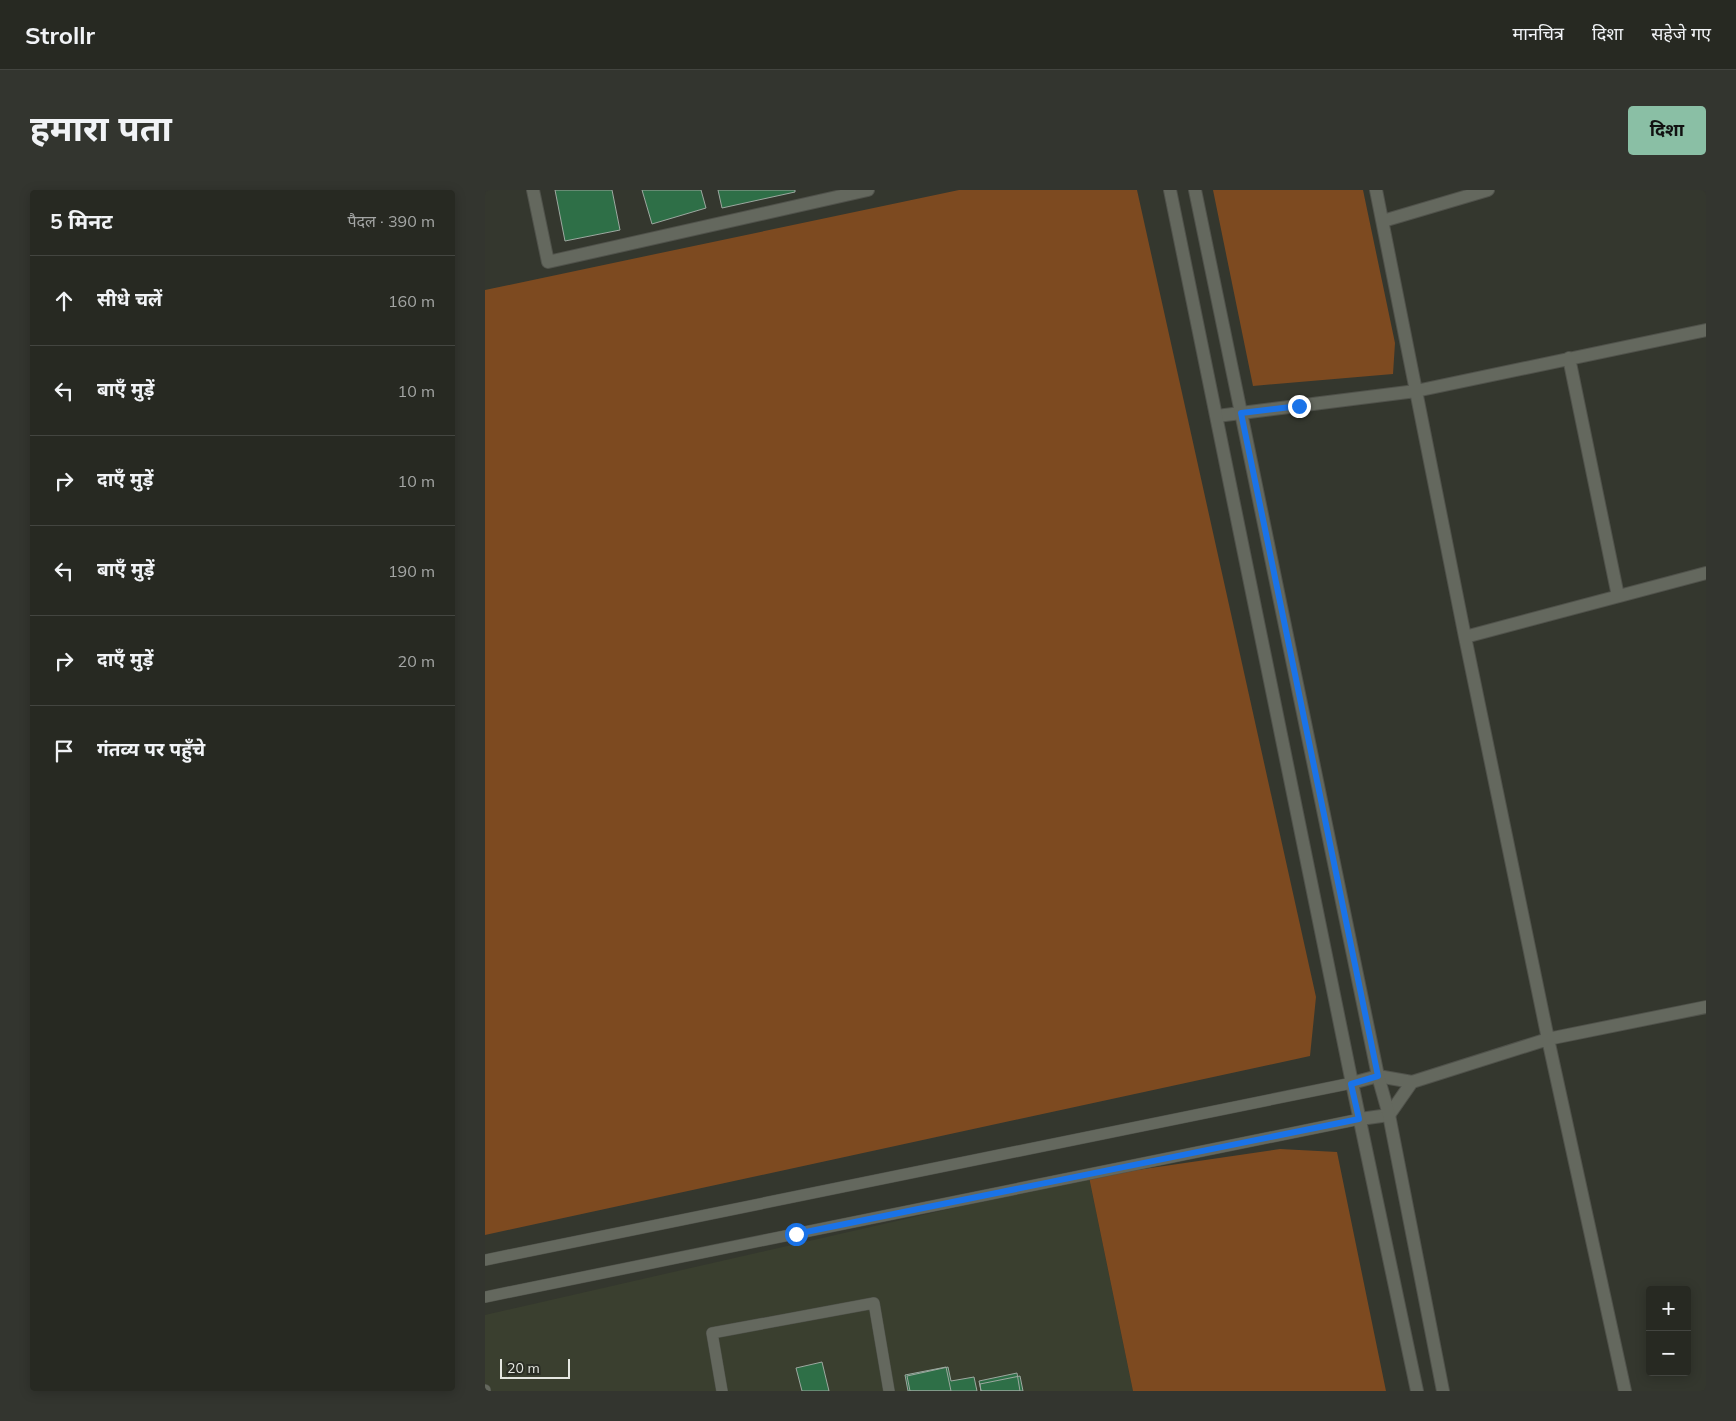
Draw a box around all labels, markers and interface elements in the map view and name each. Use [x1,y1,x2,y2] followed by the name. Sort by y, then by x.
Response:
[25,20,95,50] text: Strollr
[1513,22,1564,45] text: मानचित्र
[1592,22,1623,45] text: दिशा
[1651,22,1711,45] text: सहेजे गए
[30,106,172,150] text: हमारा पता
[1628,106,1706,155] button: दिशा
[50,208,112,234] text: 5 मिनट
[347,211,435,231] text: पैदल · 390 m
[50,287,78,315] icon: ahead
[97,287,162,311] text: सीधे चलें
[388,291,435,311] text: 160 m
[50,377,78,405] icon: left
[97,377,154,401] text: बाएँ मुड़ें
[398,381,435,401] text: 10 m
[1288,395,1311,418] route end
[50,467,78,495] icon: right
[97,467,153,491] text: दाएँ मुड़ें
[398,471,435,491] text: 10 m
[50,557,78,585] icon: left
[97,557,154,581] text: बाएँ मुड़ें
[388,561,435,581] text: 190 m
[50,647,78,675] icon: right
[97,647,153,671] text: दाएँ मुड़ें
[398,651,435,671] text: 20 m
[50,737,78,765] icon: arrive
[97,737,205,761] text: गंतव्य पर पहुँचे
[785,1223,808,1246] route start
[1646,1286,1691,1376] map controls
[1646,1286,1691,1331] button: +
[1646,1331,1691,1376] button: −
[500,1356,570,1379] scale bar
[507,1359,540,1377] text: 20 m

